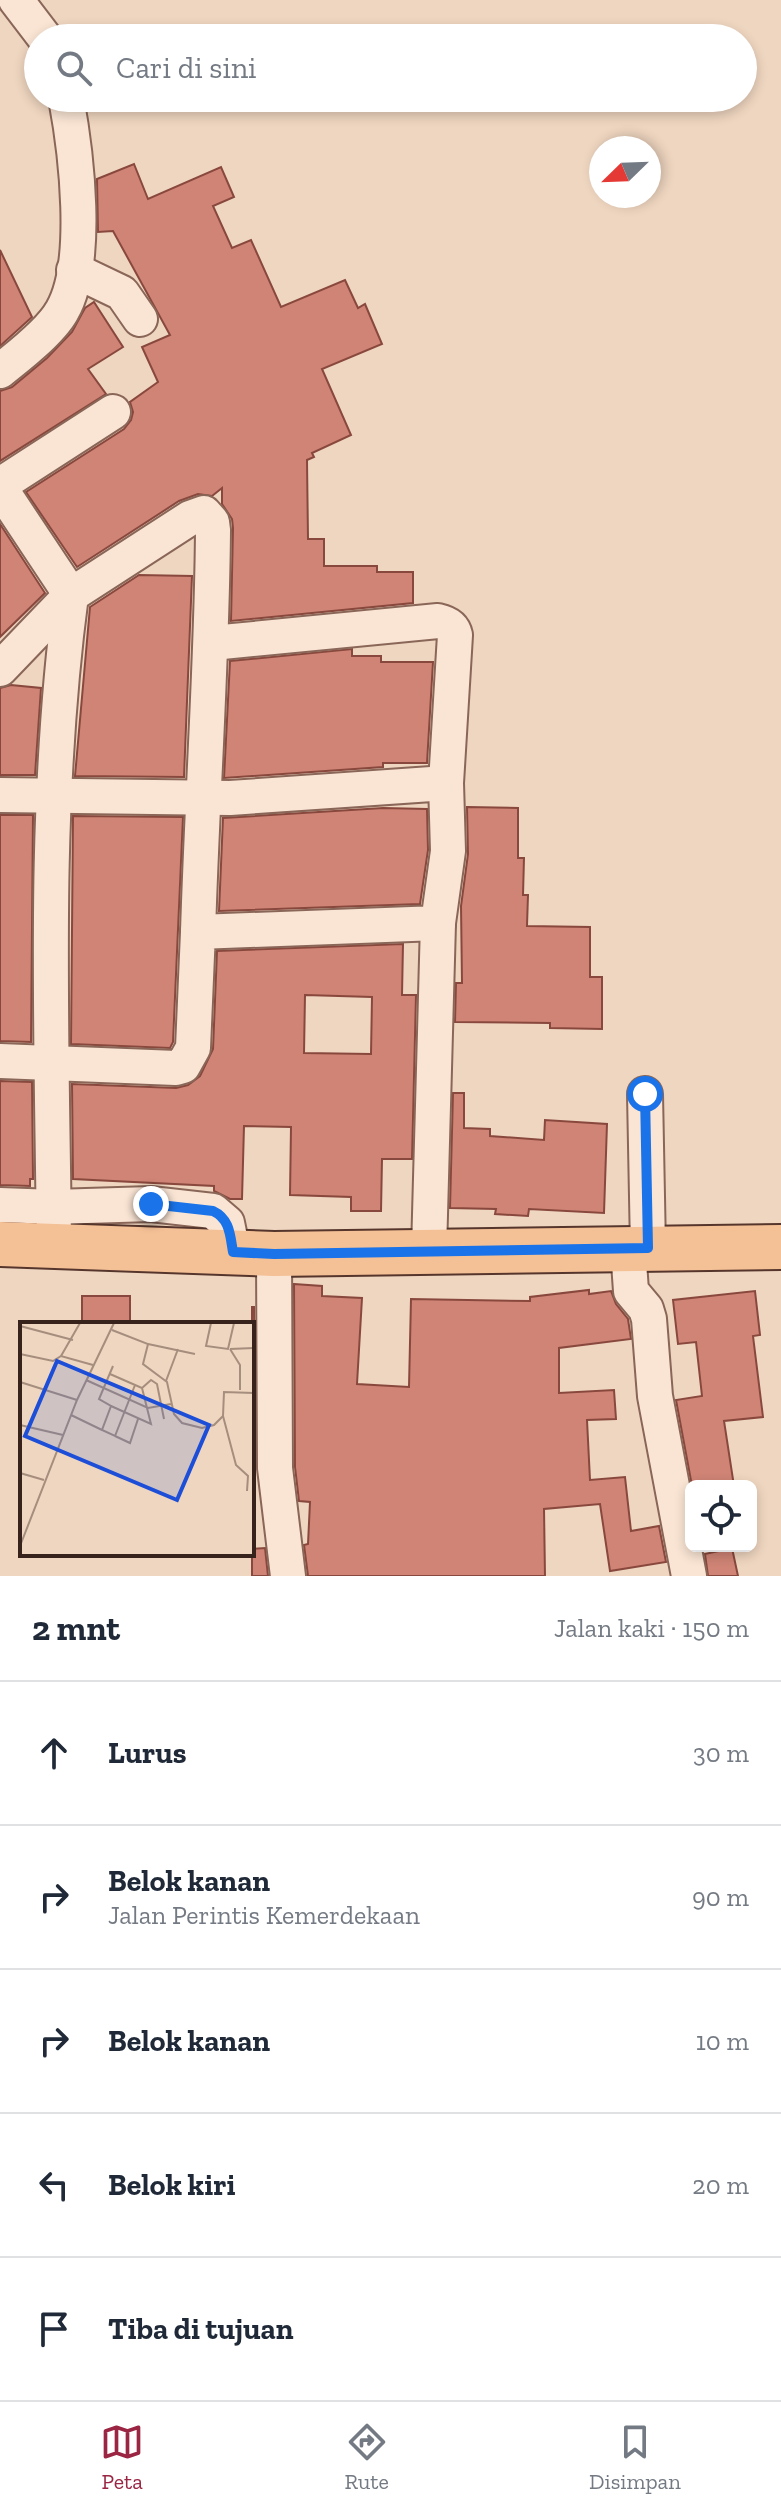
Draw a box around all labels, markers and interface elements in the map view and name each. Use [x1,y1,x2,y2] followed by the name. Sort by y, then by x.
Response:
[24,24,757,112] search box
[52,46,96,90] icon: search
[116,50,257,86] text: Cari di sini
[589,136,661,208] north arrow
[627,1076,663,1112] route start
[133,1186,169,1222] route end
[20,1322,254,1556] inset map
[685,1480,757,1552] map controls
[685,1480,757,1552] button: locate
[32,1608,120,1649] text: 2 mnt
[554,1612,749,1644] text: Jalan kaki · 150 m
[32,1731,76,1775] icon: ahead
[108,1735,187,1771] text: Lurus
[693,1737,749,1769] text: 30 m
[108,1863,270,1899] text: Belok kanan
[32,1875,76,1919] icon: right
[692,1881,749,1913] text: 90 m
[108,1899,420,1931] text: Jalan Perintis Kemerdekaan
[32,2019,76,2063] icon: right
[108,2023,270,2059] text: Belok kanan
[696,2025,749,2057] text: 10 m
[32,2163,76,2207] icon: left
[108,2167,235,2203] text: Belok kiri
[692,2169,749,2201] text: 20 m
[32,2307,76,2351] icon: arrive
[108,2311,293,2347] text: Tiba di tujuan
[100,2420,144,2495] tab: Peta
[344,2420,389,2495] tab: Rute
[589,2420,681,2495] tab: Disimpan

